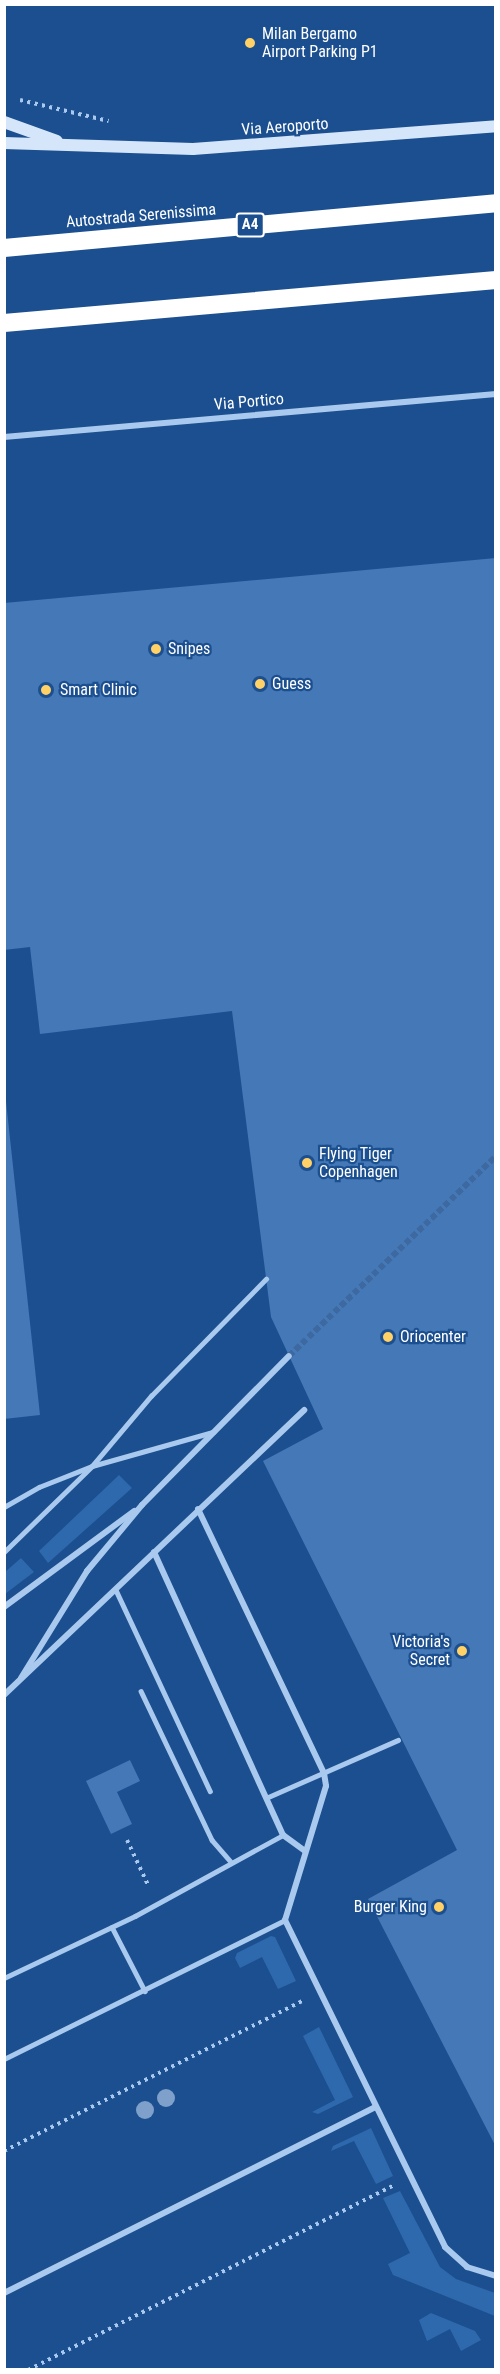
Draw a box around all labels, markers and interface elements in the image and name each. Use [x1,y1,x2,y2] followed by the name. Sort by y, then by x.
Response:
[262,24,378,62] place label: Milan Bergamo Airport Parking P1
[243,36,257,50] marker: Milan Bergamo Airport Parking P1
[241,114,329,140] street label: Via Aeroporto
[65,200,217,232] street label: Autostrada Serenissima
[235,213,265,237] road number: A4
[213,389,285,415] street label: Via Portico
[168,639,210,659] place label: Snipes
[149,642,163,656] marker: Snipes
[272,674,311,694] place label: Guess
[253,677,267,691] marker: Guess
[60,680,137,700] place label: Smart Clinic
[37,681,55,699] marker: Smart Clinic
[319,1144,398,1182] place label: Flying Tiger Copenhagen
[300,1156,314,1170] marker: Flying Tiger Copenhagen
[400,1327,466,1347] place label: Oriocenter
[381,1330,395,1344] marker: Oriocenter
[392,1632,450,1670] place label: Victoria's Secret
[455,1644,469,1658] marker: Victoria's Secret
[354,1897,427,1917] place label: Burger King
[432,1900,446,1914] marker: Burger King

